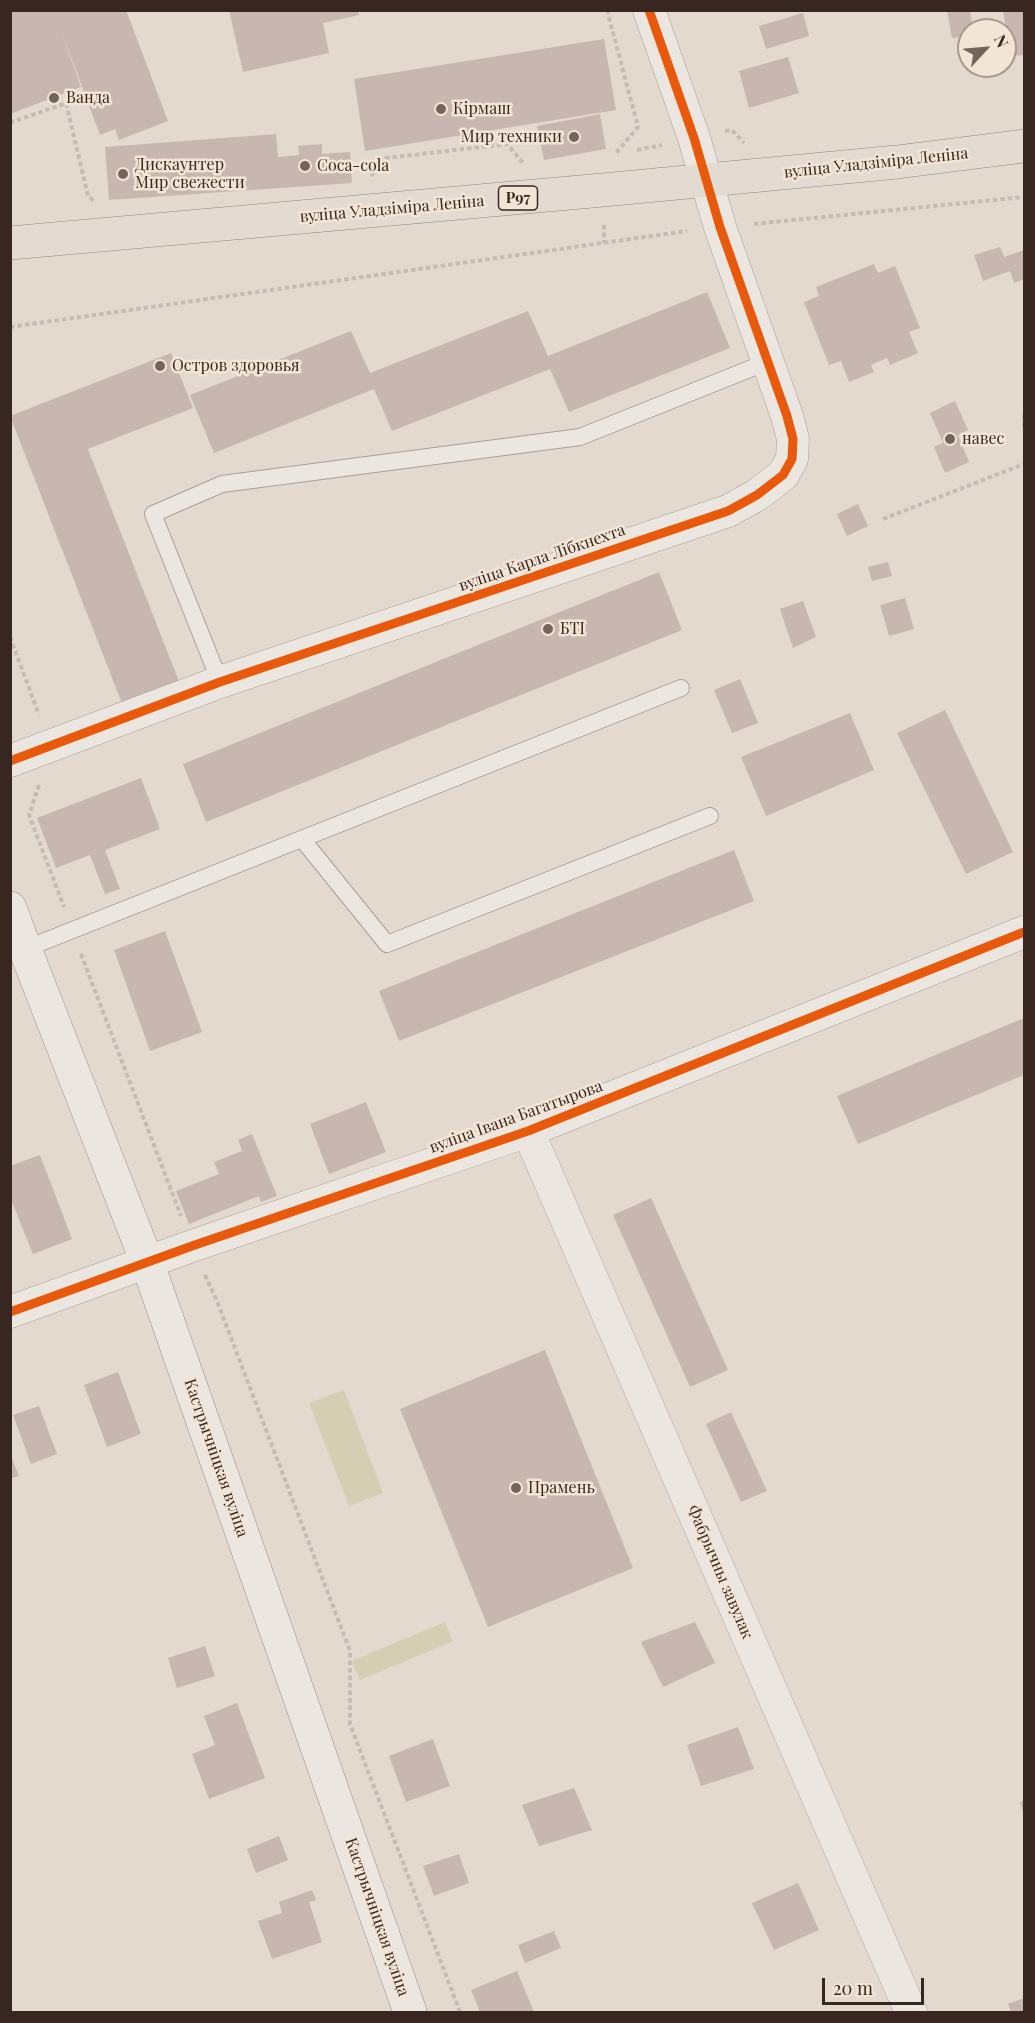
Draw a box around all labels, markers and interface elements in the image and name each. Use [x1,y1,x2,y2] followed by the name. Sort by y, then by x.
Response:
[957,18,1017,78] north arrow
[990,31,1014,51] text: N
[66,88,110,108] place label: Ванда
[47,91,61,105] marker: Ванда
[453,99,511,119] place label: Кірмаш
[434,102,448,116] marker: Кірмаш
[461,127,562,147] place label: Мир техники
[567,130,581,144] marker: Мир техники
[783,144,969,182] street label: вуліца Уладзіміра Леніна
[135,155,245,193] place label: Дискаунтер Мир свежести
[317,156,389,176] place label: Coca-cola
[298,159,312,173] marker: Coca-cola
[116,167,130,181] marker: Дискаунтер Мир свежести
[498,186,538,210] road number: Р97
[299,191,485,227] street label: вуліца Уладзіміра Леніна
[172,356,300,376] place label: Остров здоровья
[153,359,167,373] marker: Остров здоровья
[962,429,1004,449] place label: навес
[943,432,957,446] marker: навес
[456,520,628,596] street label: вуліца Карла Лібкнехта
[560,619,585,639] place label: БТІ
[541,622,555,636] marker: БТІ
[427,1077,605,1157] street label: вуліца Івана Багатырова
[180,1376,252,1540] street label: Кастрычніцкая вуліца
[528,1478,595,1498] place label: Прамень
[509,1481,523,1495] marker: Прамень
[683,1502,757,1642] street label: Фабрычны завулак
[341,1835,413,1999] street label: Кастрычніцкая вуліца
[825,1966,927,2004] scale bar
[833,1976,873,2000] text: 20 m

